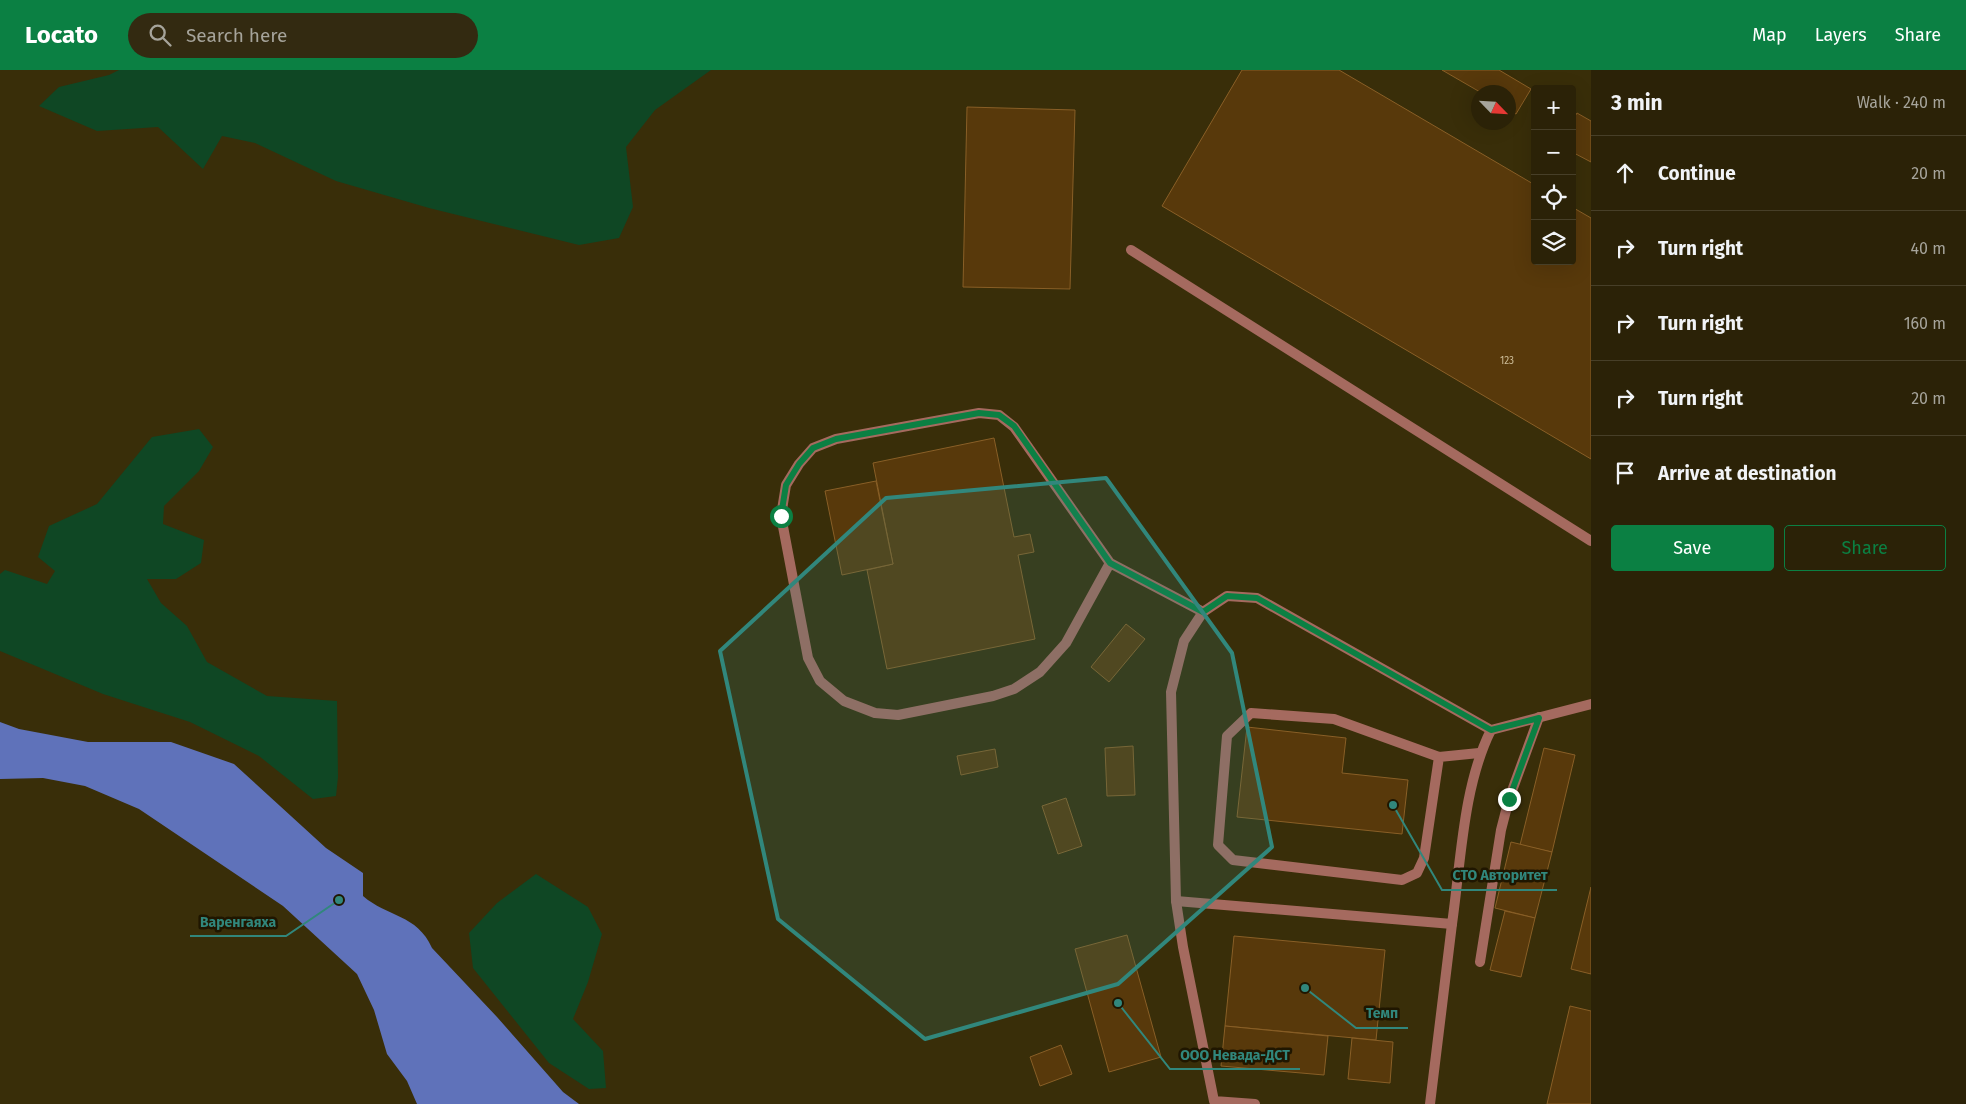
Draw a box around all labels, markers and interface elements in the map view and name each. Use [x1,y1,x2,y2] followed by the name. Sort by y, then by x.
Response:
[128,13,478,58] search box
[25,21,98,49] text: Locato
[146,21,174,49] icon: search
[186,24,287,47] text: Search here
[1752,24,1787,46] text: Map
[1815,24,1867,46] text: Layers
[1895,24,1941,46] text: Share
[1471,85,1516,130] north arrow
[1531,85,1576,265] map controls
[1531,85,1576,130] button: +
[1611,90,1663,116] text: 3 min
[1857,93,1946,112] text: Walk · 240 m
[1531,130,1576,175] button: −
[1611,159,1639,187] icon: ahead
[1658,162,1736,185] text: Continue
[1911,164,1946,183] text: 20 m
[1531,175,1576,220] button: locate
[1531,220,1576,265] button: layers
[1611,234,1639,262] icon: right
[1658,237,1743,260] text: Turn right
[1911,239,1946,258] text: 40 m
[1611,309,1639,337] icon: right
[1658,312,1743,335] text: Turn right
[1904,314,1946,333] text: 160 m
[1500,355,1514,367] house number: 123
[1611,384,1639,412] icon: right
[1658,387,1743,410] text: Turn right
[1911,389,1946,408] text: 20 m
[1611,459,1639,487] icon: arrive
[1658,462,1837,485] text: Arrive at destination
[770,505,793,528] route start
[1611,525,1774,571] button: Save
[1784,525,1946,571] button: Share
[1498,788,1521,811] route end
[1442,861,1557,890] callout: СТО Авторитет
[1452,867,1548,884] text: СТО Авторитет
[190,907,286,936] callout: Варенгаяха
[200,914,276,931] text: Варенгаяха
[1356,999,1408,1028] callout: Темп
[1366,1005,1398,1022] text: Темп
[1170,1040,1300,1069] callout: ООО Невада-ДСТ
[1180,1047,1290,1064] text: ООО Невада-ДСТ

